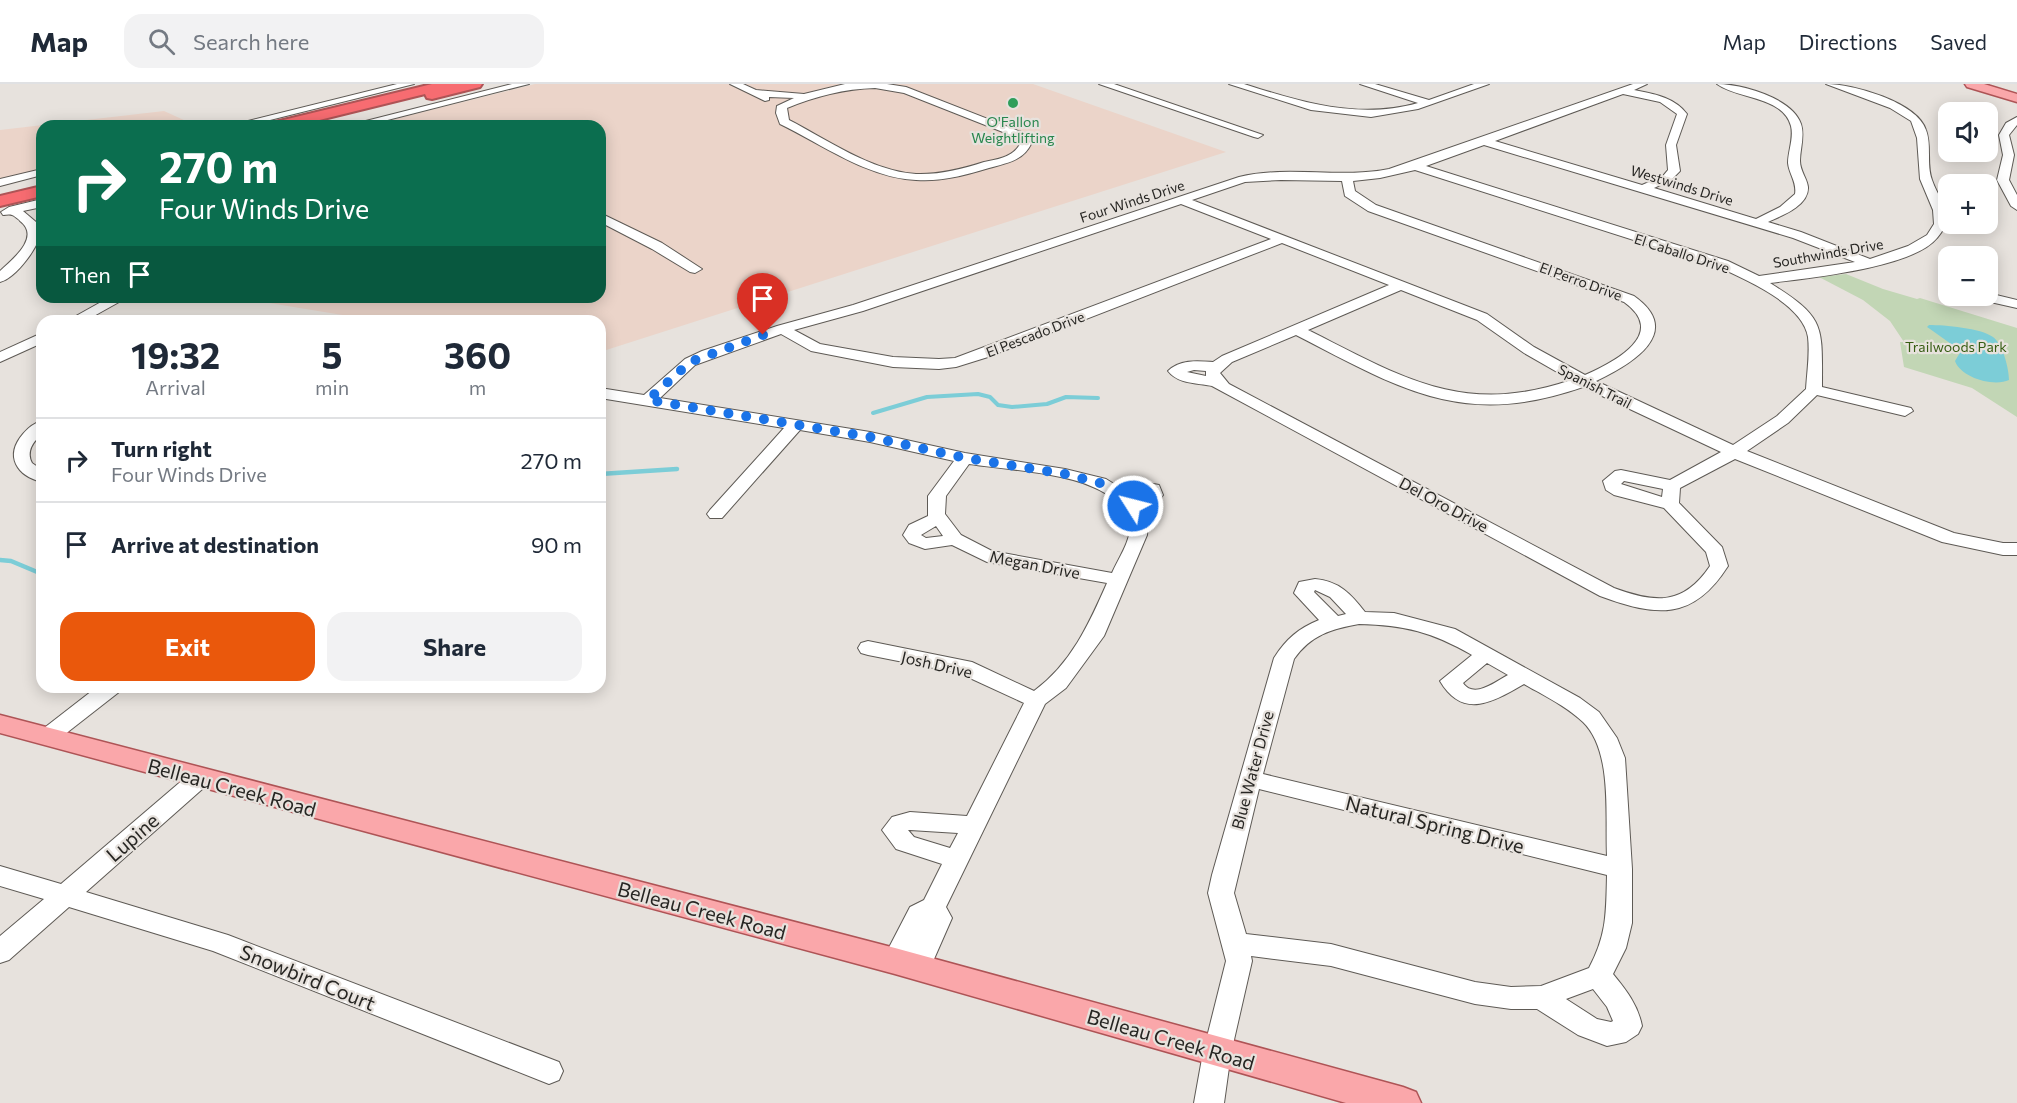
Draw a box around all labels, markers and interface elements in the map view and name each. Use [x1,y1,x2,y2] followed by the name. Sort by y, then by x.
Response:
[124,14,544,68] search box
[30,24,88,58] text: Map
[145,25,178,58] icon: search
[193,28,309,55] text: Search here
[1723,29,1766,54] text: Map
[1799,29,1897,54] text: Directions
[1930,29,1987,54] text: Saved
[1006,96,1020,110] marker: O'Fallon Weightlifting
[1938,102,1998,306] map controls
[1938,102,1998,162] button: sound
[971,113,1055,146] place label: O'Fallon Weightlifting
[159,140,278,192] text: 270 m
[60,144,138,222] icon: right
[1629,161,1735,209] street label: Westwinds Drive
[1938,174,1998,234] button: +
[1078,176,1186,226] street label: Four Winds Drive
[159,192,369,225] text: Four Winds Drive
[1632,230,1732,276] street label: El Caballo Drive
[1771,235,1885,271] street label: Southwinds Drive
[1938,246,1998,306] button: −
[123,258,156,291] icon: arrive
[1538,258,1624,304] street label: El Perro Drive
[60,261,111,288] text: Then
[737,273,788,335] pin
[746,282,779,315] icon: arrive
[983,307,1087,361] street label: El Pescado Drive
[131,332,220,376] text: 19:32
[322,332,343,376] text: 5
[444,332,511,376] text: 360
[1905,338,2007,355] park label: Trailwoods Park
[1555,360,1635,412] street label: Spanish Trail
[145,375,206,399] text: Arrival
[315,375,349,399] text: min
[469,375,486,399] text: m
[111,435,212,462] text: Turn right
[60,444,93,477] icon: right
[521,447,582,474] text: 270 m
[111,462,267,486] text: Four Winds Drive
[1396,473,1492,535] street label: Del Oro Drive
[1101,474,1165,538] position arrow
[60,528,93,561] icon: arrive
[111,531,319,558] text: Arrive at destination
[531,531,582,558] text: 90 m
[988,546,1082,582] street label: Megan Drive
[60,612,315,681] button: Exit
[327,612,582,681] button: Share
[900,647,974,681] street label: Josh Drive
[1227,709,1277,831] street label: Blue Water Drive
[145,753,319,821] street label: Belleau Creek Road
[1343,790,1527,858] street label: Natural Spring Drive
[101,808,163,866] street label: Lupine
[615,876,789,944] street label: Belleau Creek Road
[237,939,379,1015] street label: Snowbird Court
[1084,1004,1258,1074] street label: Belleau Creek Road

